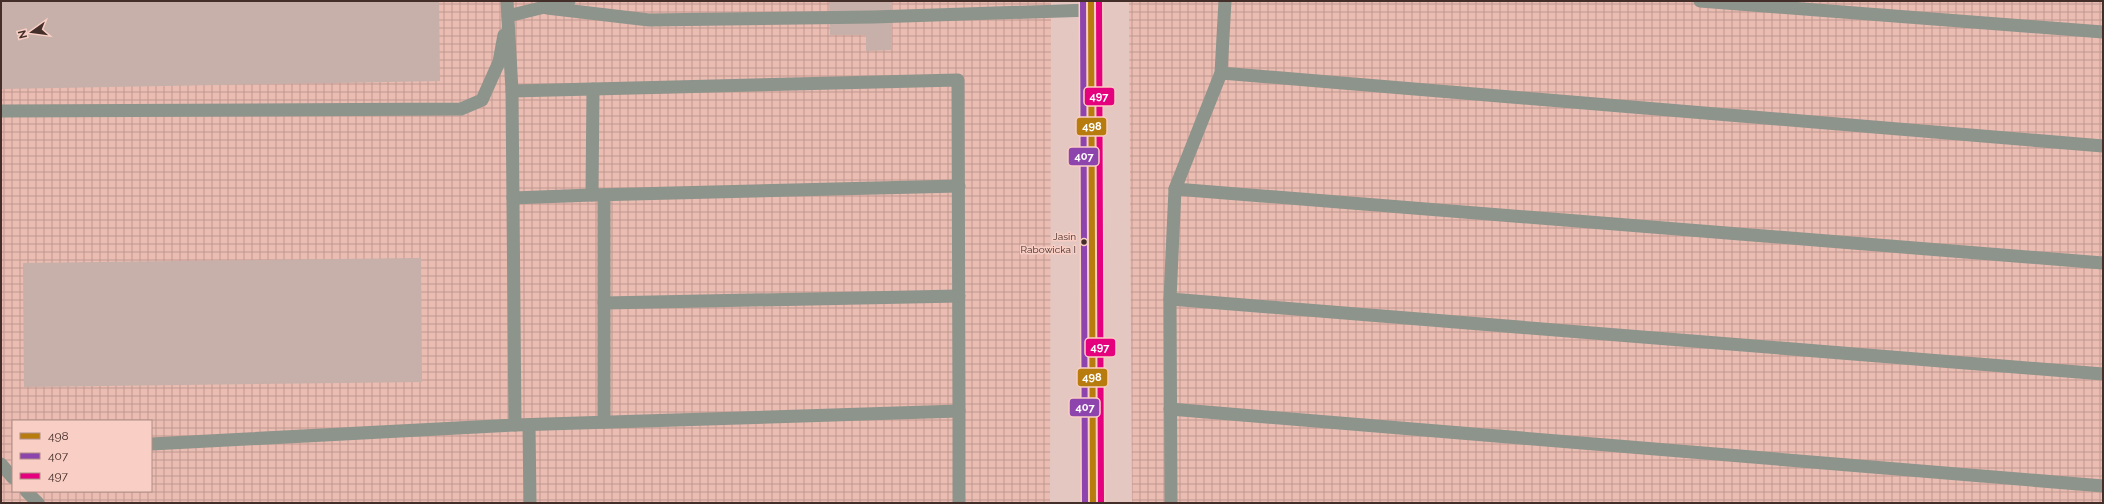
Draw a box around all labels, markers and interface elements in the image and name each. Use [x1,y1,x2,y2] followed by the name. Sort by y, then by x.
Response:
[12,12,52,52] north arrow
[15,29,30,40] text: N
[1084,87,1115,106] line badge: 497
[1090,90,1109,103] text: 497
[1076,117,1107,136] line badge: 498
[1082,120,1102,133] text: 498
[1068,147,1099,166] line badge: 407
[1074,150,1094,163] text: 407
[1021,231,1076,255] place label: Jasin Rabowicka I
[1079,237,1089,247] marker: Jasin Rabowicka I
[1085,338,1116,357] line badge: 497
[1091,341,1110,354] text: 497
[1077,368,1108,387] line badge: 498
[1082,371,1102,384] text: 498
[1069,398,1100,417] line badge: 407
[1075,401,1095,414] text: 407
[12,420,152,492] legend
[48,429,69,443] text: 498
[48,449,69,463] text: 407
[48,469,69,483] text: 497

